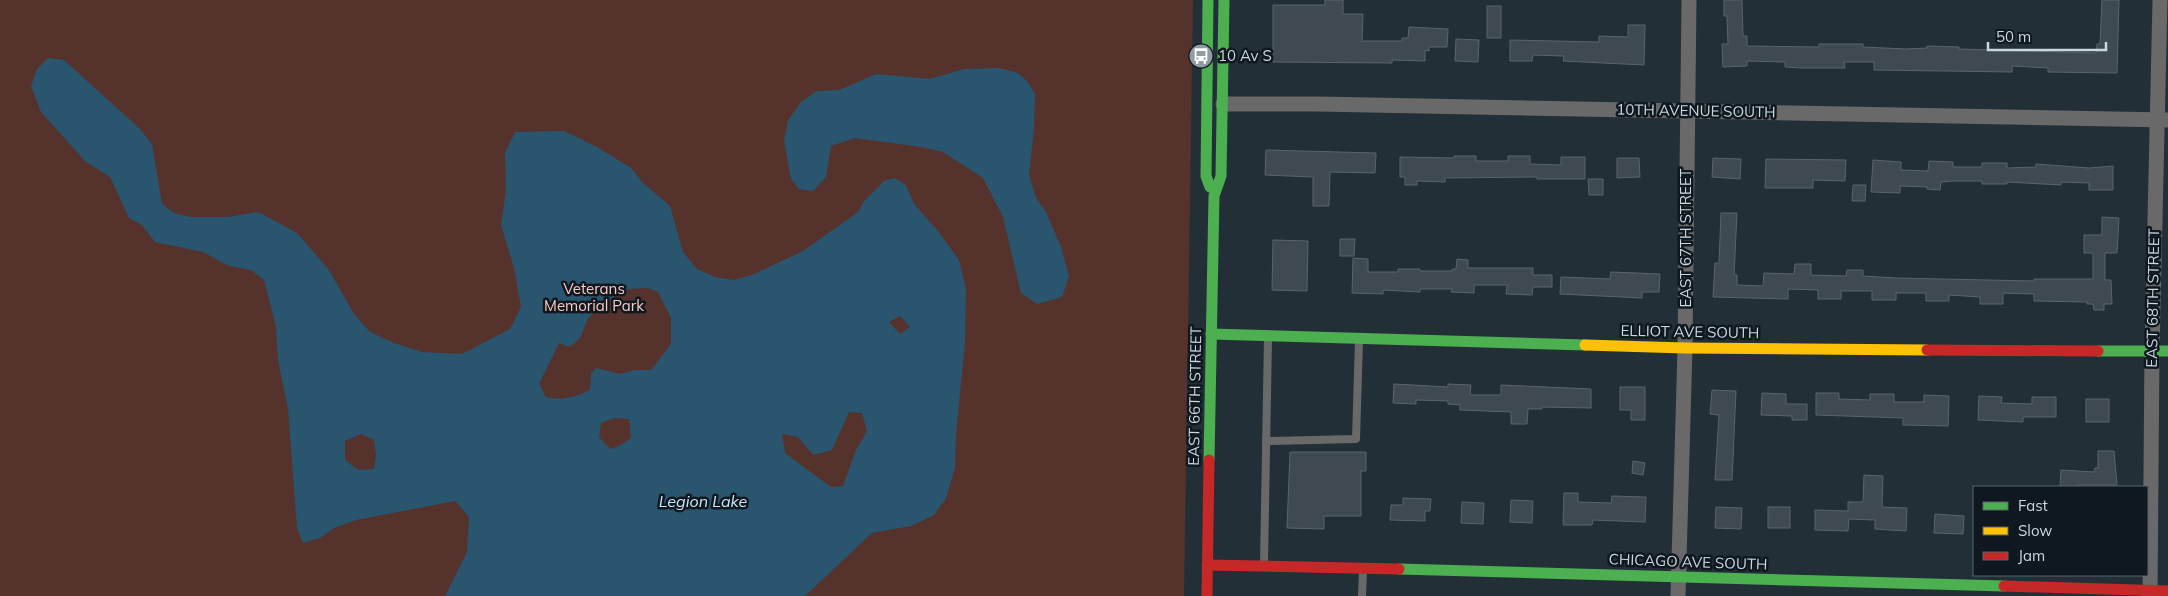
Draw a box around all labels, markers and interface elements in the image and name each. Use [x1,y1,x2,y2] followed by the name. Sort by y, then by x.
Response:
[1988,20,2106,52] scale bar
[1996,27,2031,46] text: 50 m
[1188,43,1214,69] bus stop icon: 10 Av S
[1218,46,1272,65] place label: 10 Av S
[1616,100,1776,121] street label: 10TH AVENUE SOUTH
[1676,168,1695,308] street label: EAST 67TH STREET
[2142,228,2163,368] street label: EAST 68TH STREET
[544,279,644,315] park label: Veterans Memorial Park
[1620,321,1760,342] street label: ELLIOT AVE SOUTH
[1184,326,1205,466] street label: EAST 66TH STREET
[1973,486,2148,576] legend
[659,491,748,511] water label: Legion Lake
[2018,496,2048,515] text: Fast
[2018,521,2052,540] text: Slow
[2018,546,2045,565] text: Jam
[1608,549,1768,574] street label: CHICAGO AVE SOUTH

